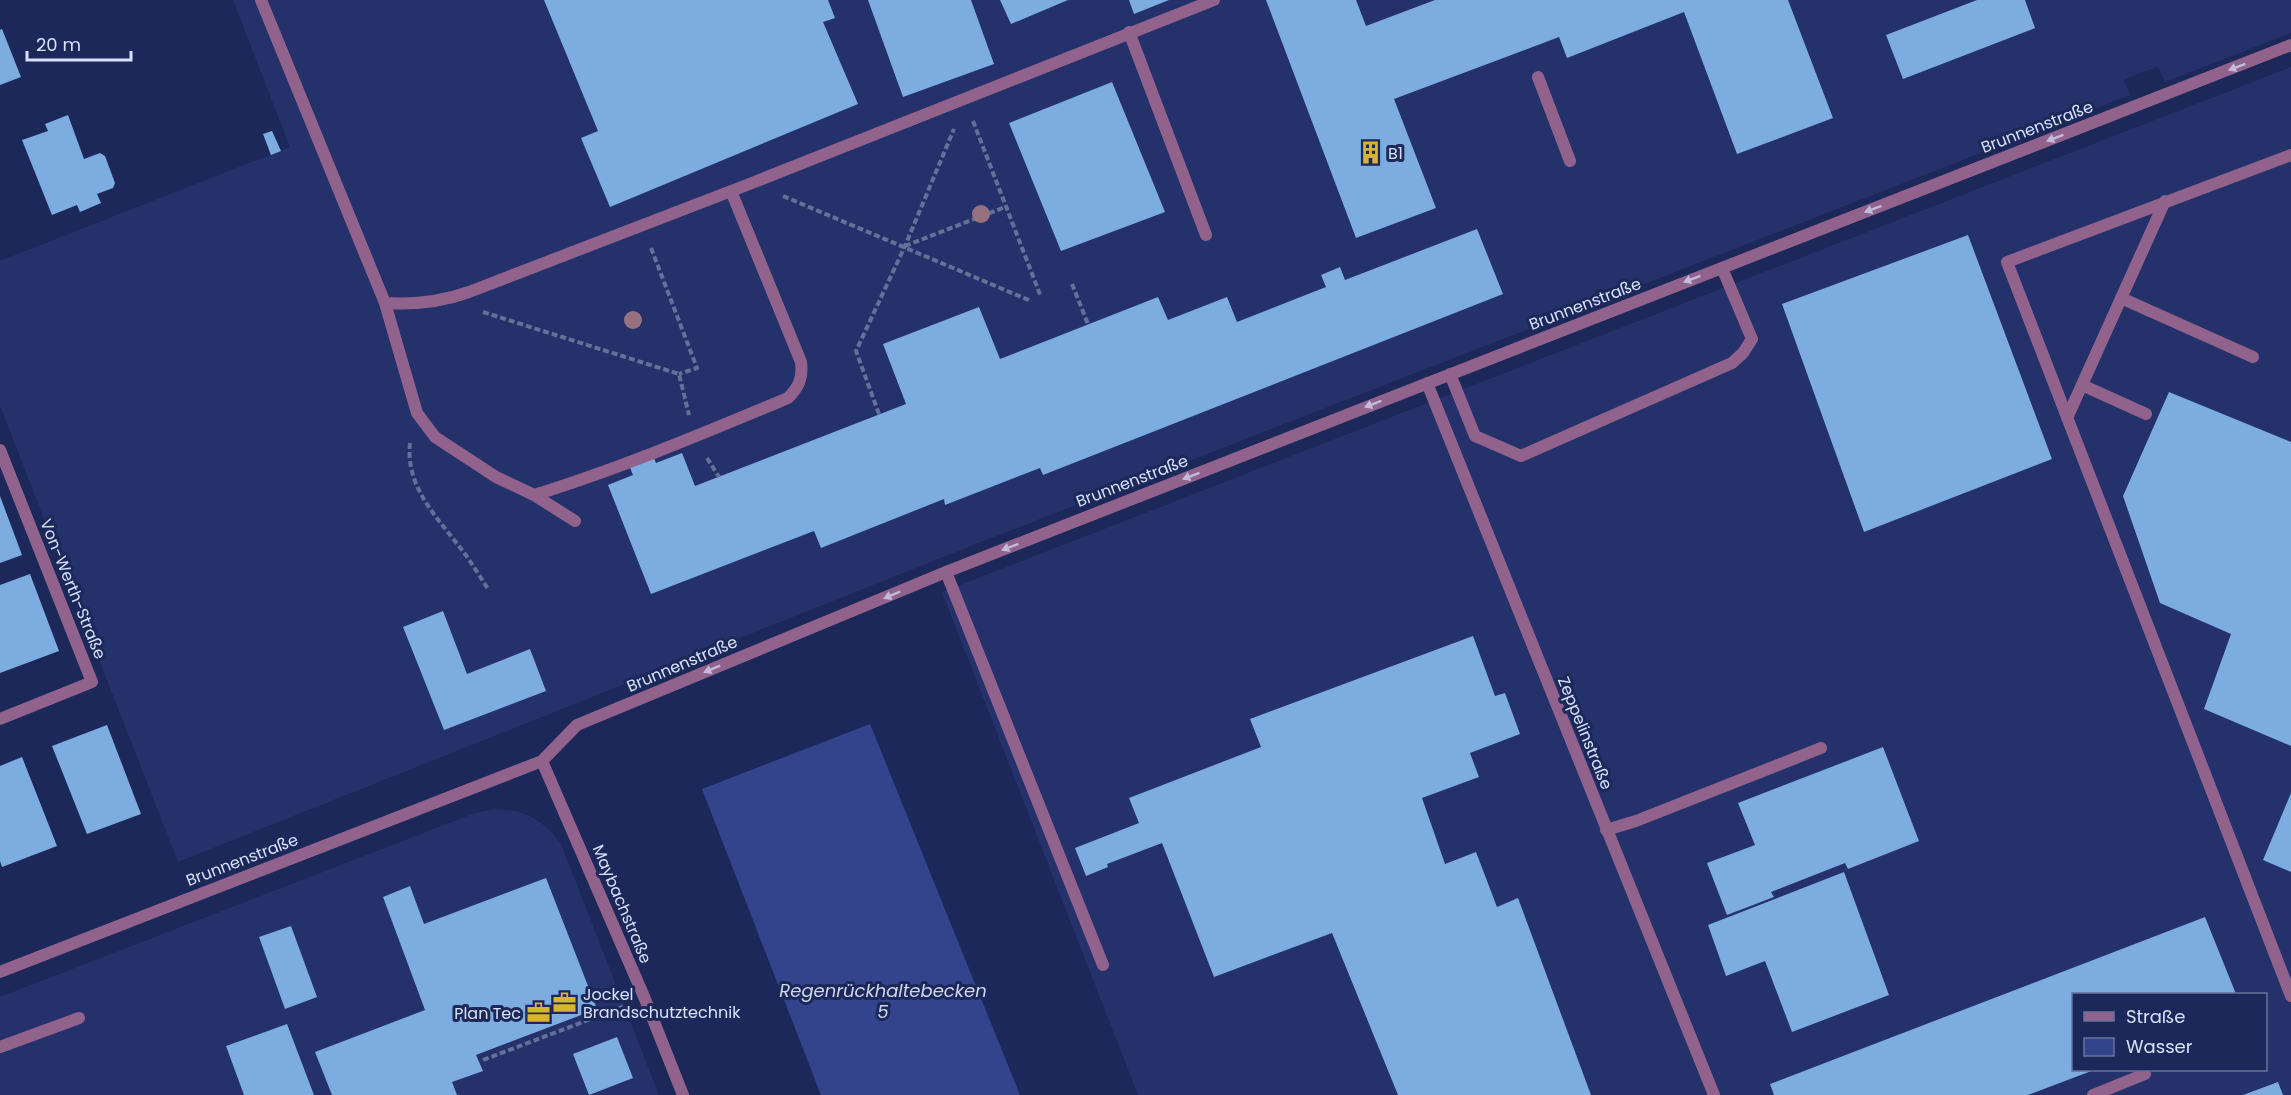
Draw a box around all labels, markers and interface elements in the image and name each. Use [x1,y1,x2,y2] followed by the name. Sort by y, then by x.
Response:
[27,24,130,62] scale bar
[36,32,81,57] text: 20 m
[2227,62,2245,72] one-way arrow
[1978,95,2096,159] street label: Brunnenstraße
[2046,133,2064,143] one-way arrow
[1357,140,1383,166] building icon: B1
[1388,142,1403,165] place label: B1
[1864,204,1882,214] one-way arrow
[1526,272,1644,336] street label: Brunnenstraße
[1682,275,1700,285] one-way arrow
[1363,400,1381,410] one-way arrow
[1073,449,1191,513] street label: Brunnenstraße
[1182,472,1200,481] one-way arrow
[34,515,112,663] street label: Von-Werth-Straße
[1000,542,1018,552] one-way arrow
[883,591,901,600] one-way arrow
[623,630,741,698] street label: Brunnenstraße
[703,665,721,674] one-way arrow
[1552,673,1618,793] street label: Zeppelinstraße
[183,828,301,892] street label: Brunnenstraße
[587,841,657,967] street label: Maybachstraße
[779,978,987,1024] water label: Regenrückhaltebecken 5
[583,983,741,1024] place label: Jockel Brandschutztechnik
[552,990,578,1016] office icon: Jockel Brandschutztechnik
[2072,993,2267,1071] legend
[526,1000,552,1026] office icon: Plan Tec
[454,1002,521,1025] place label: Plan Tec
[2126,1004,2185,1029] text: Straße
[2126,1034,2193,1059] text: Wasser

